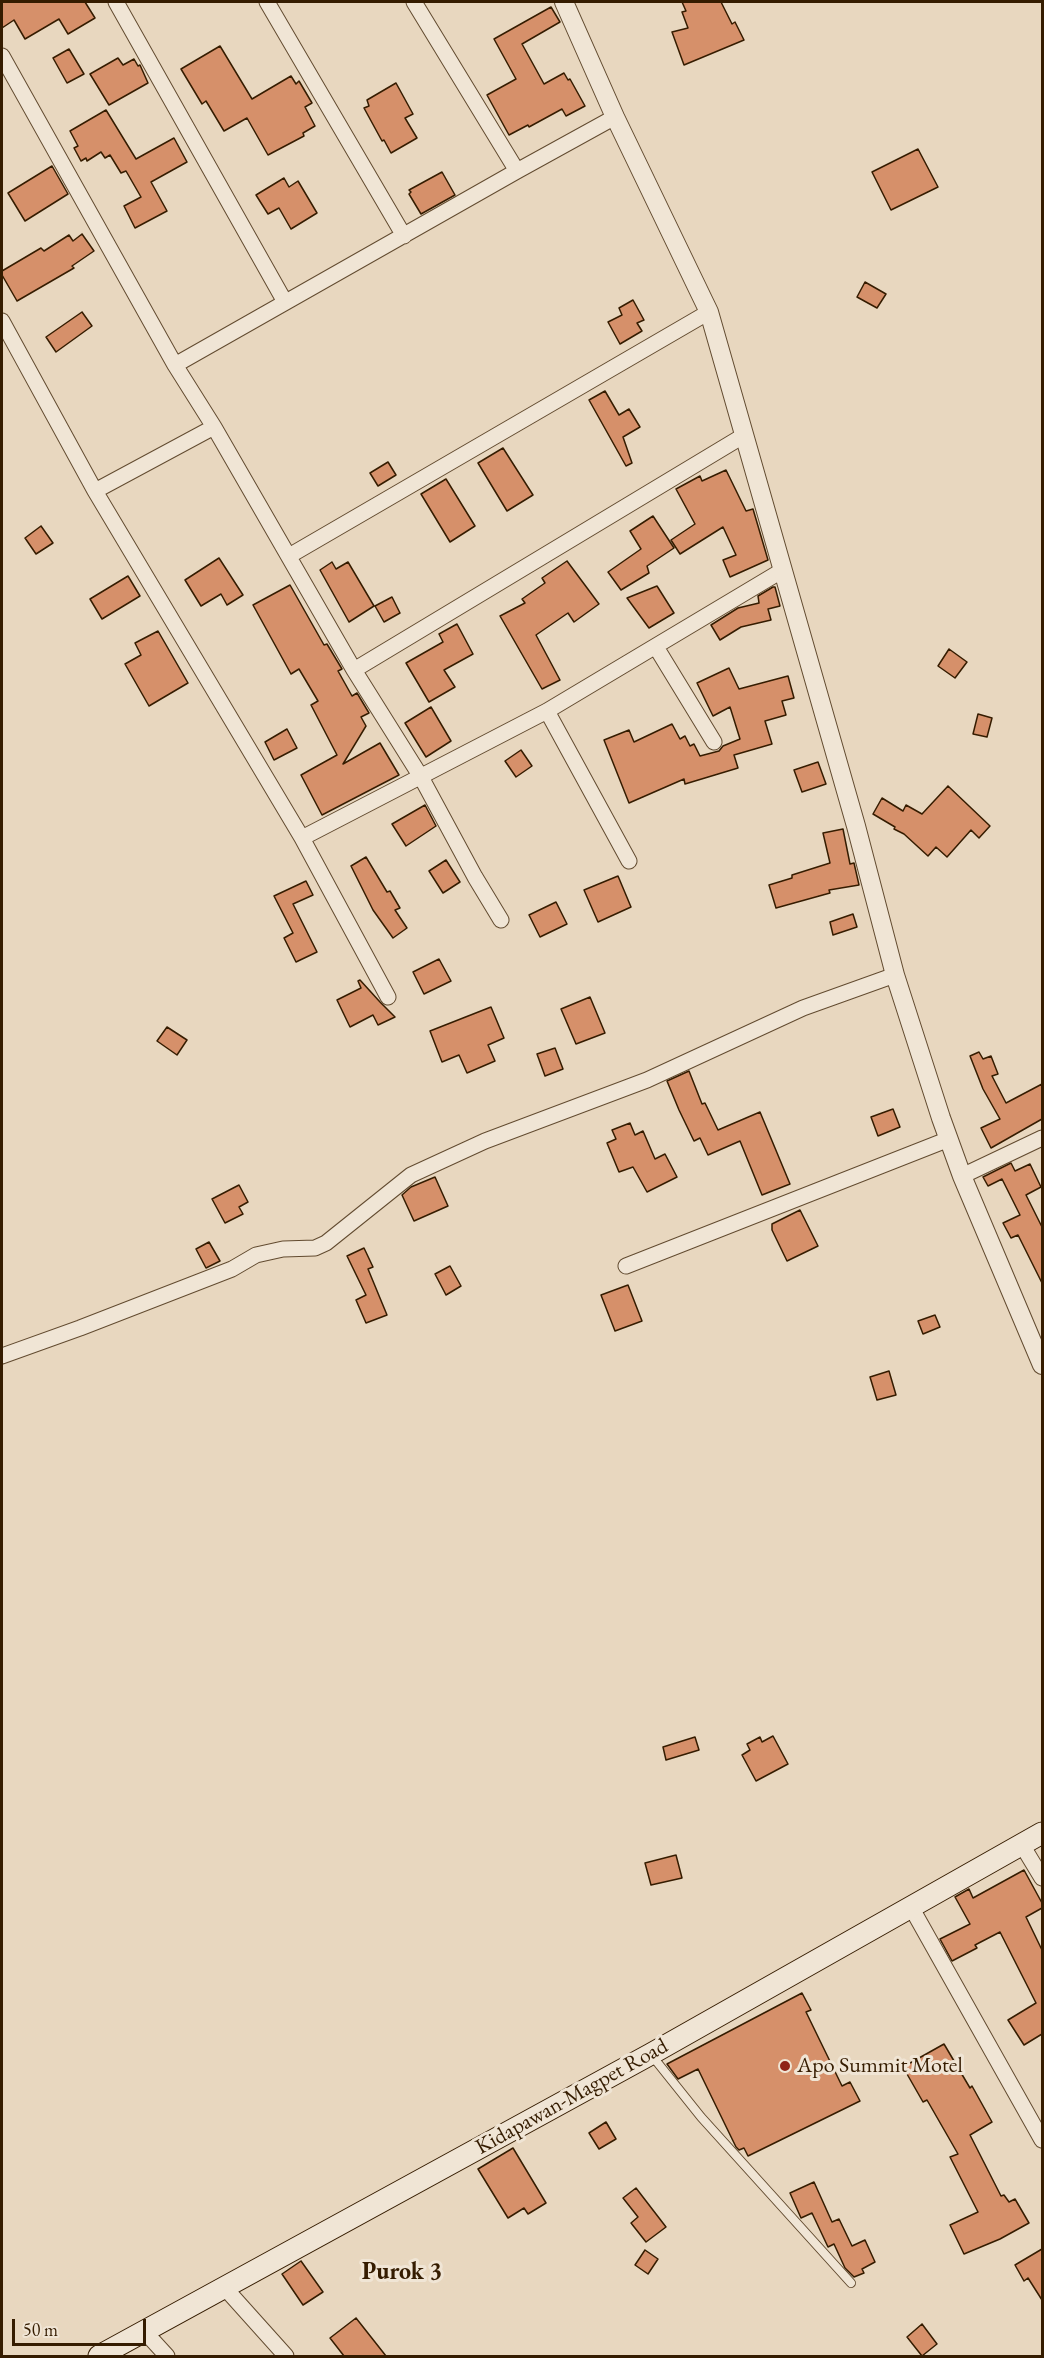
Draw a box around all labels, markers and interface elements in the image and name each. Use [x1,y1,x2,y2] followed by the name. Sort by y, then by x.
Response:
[471,2033,673,2161] street label: Kidapawan-Magpet Road
[797,2053,963,2079] place label: Apo Summit Motel
[778,2059,792,2073] marker: Apo Summit Motel
[362,2258,442,2286] district label: Purok 3
[15,2307,148,2345] scale bar
[23,2318,58,2341] text: 50 m

